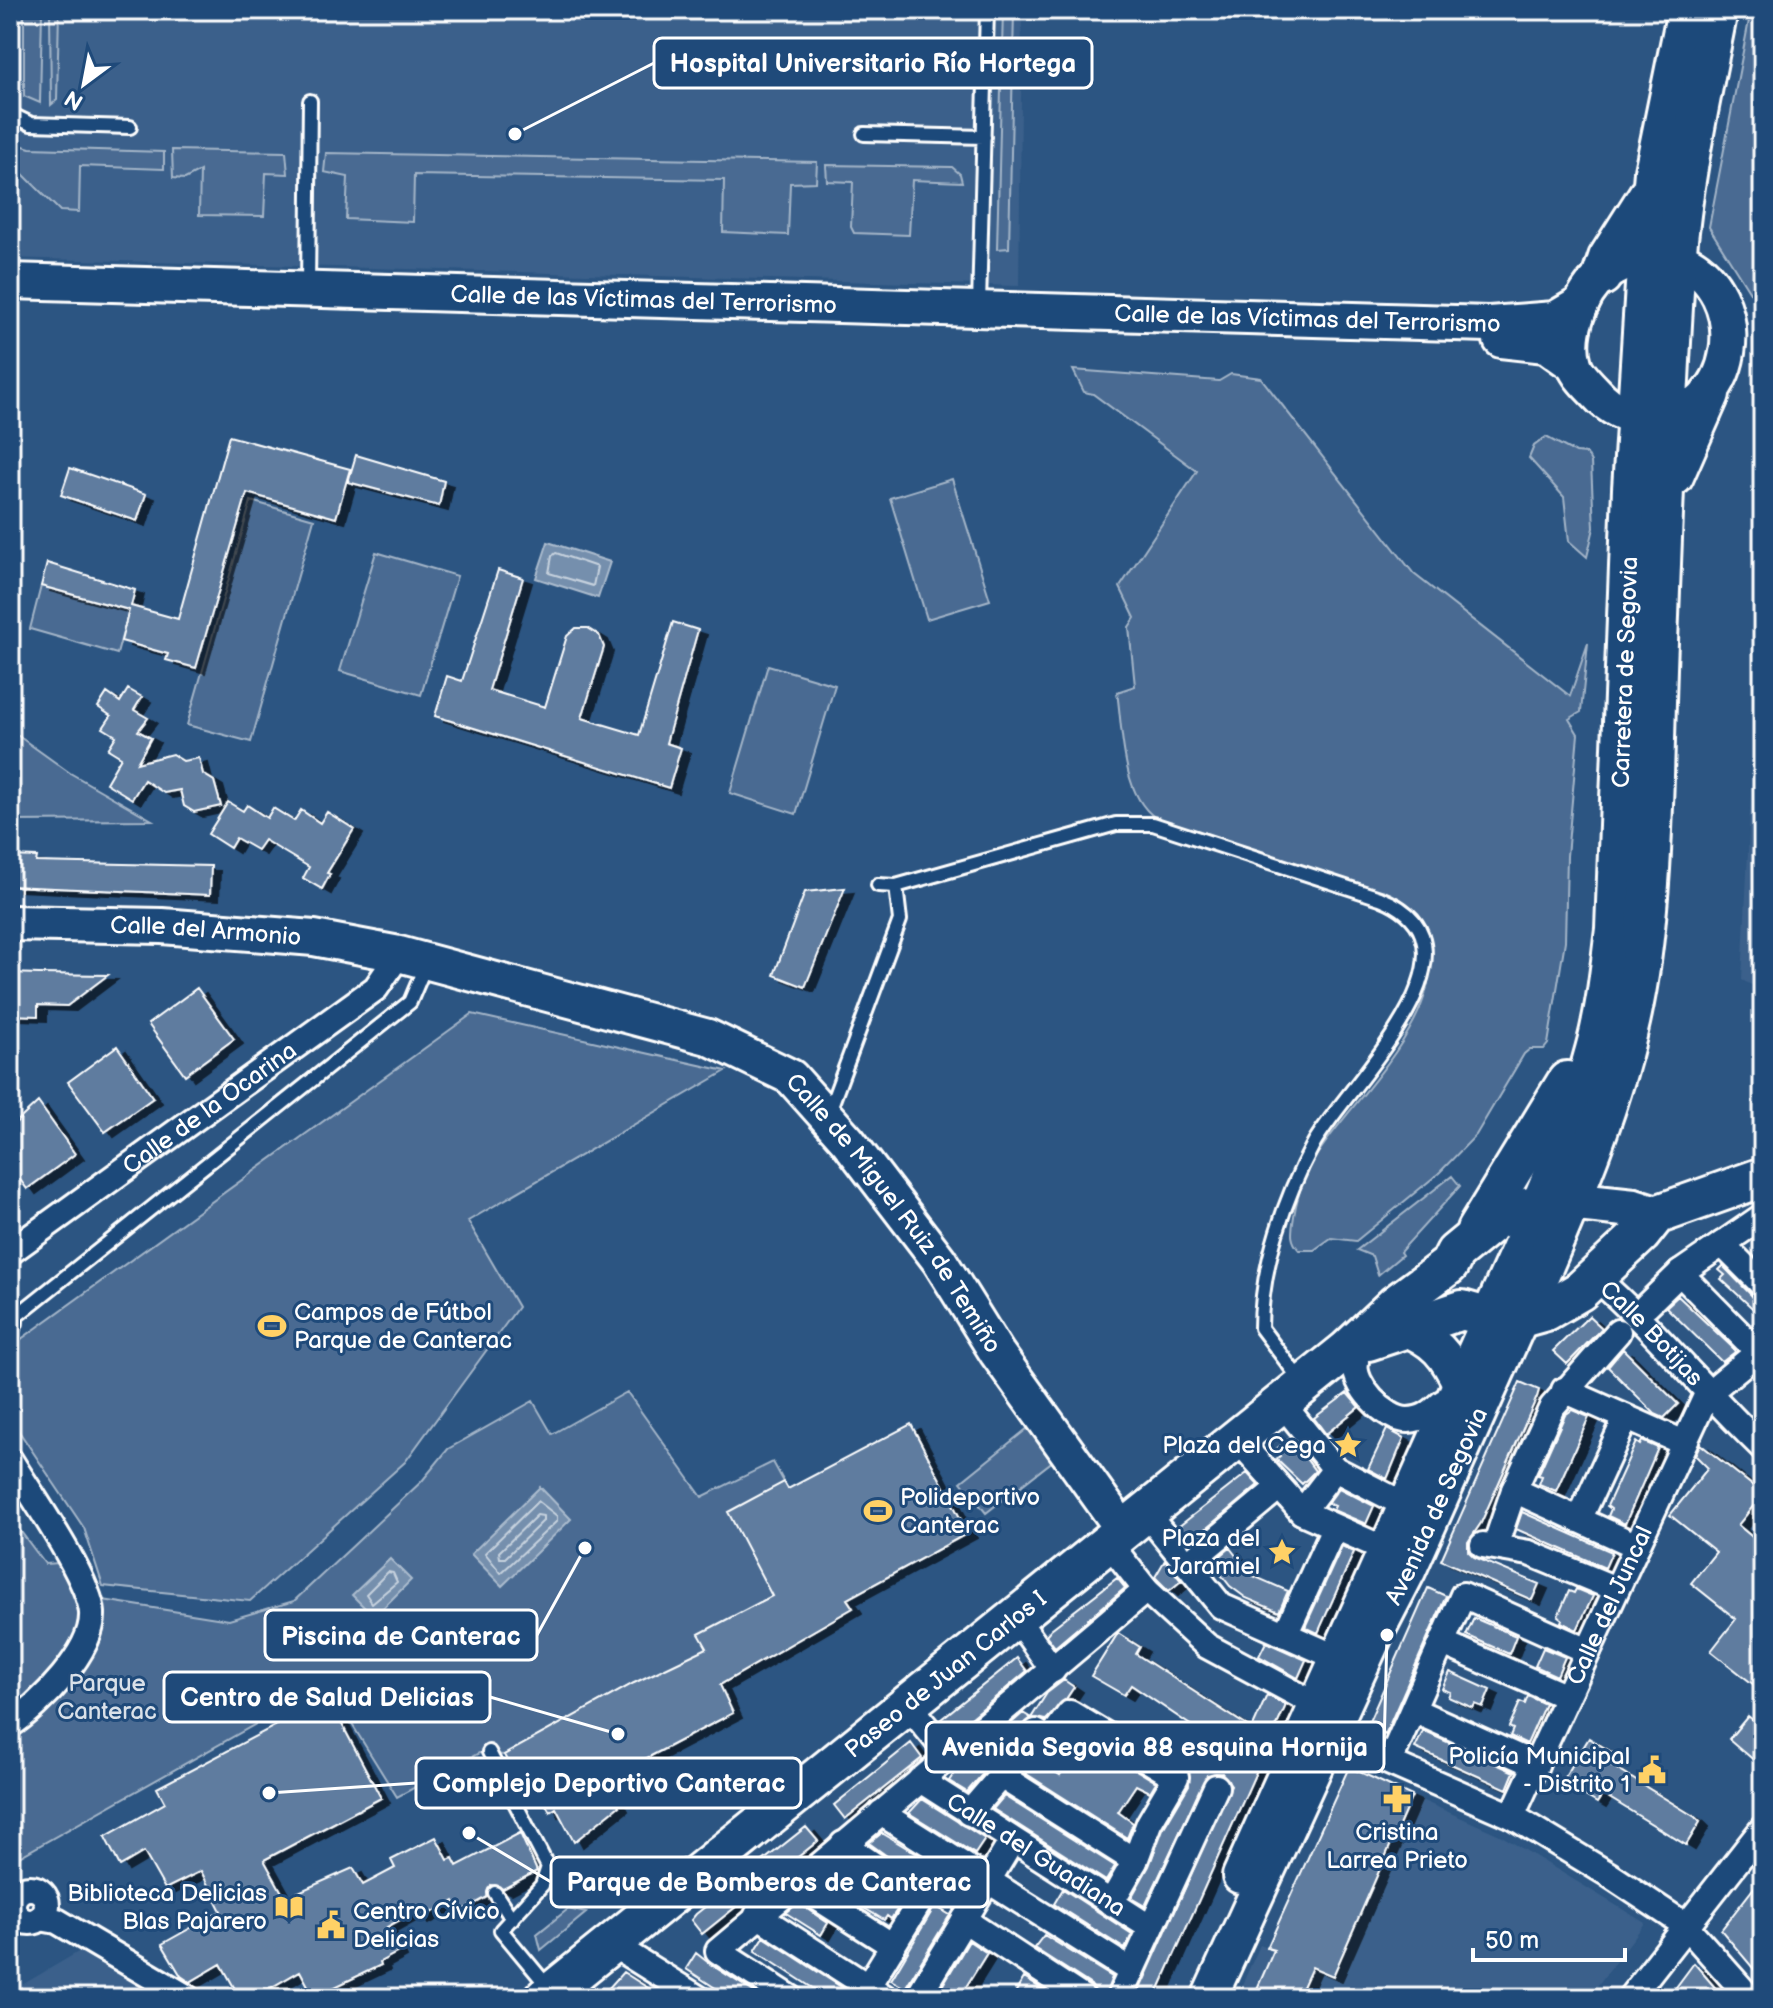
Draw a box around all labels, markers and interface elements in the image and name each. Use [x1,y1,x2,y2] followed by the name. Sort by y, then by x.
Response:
[654,38,1092,88] callout: Hospital Universitario Río Hortega
[44,44,124,124] north arrow
[670,49,1076,80] text: Hospital Universitario Río Hortega
[60,84,88,116] text: N
[450,280,837,320] street label: Calle de las Víctimas del Terrorismo
[1114,299,1502,339] street label: Calle de las Víctimas del Terrorismo
[1606,556,1644,789] street label: Carretera de Segovia
[110,911,302,952] street label: Calle del Armonio
[117,1036,302,1181] street label: Calle de la Ocarina
[780,1067,1007,1359] street label: Calle de Miguel Ruiz de Temiño
[1594,1275,1709,1392] street label: Calle Botijas
[294,1298,512,1355] place label: Campos de Fútbol Parque de Canterac
[257,1311,287,1341] sports icon: Campos de Fútbol Parque de Canterac
[1379,1403,1494,1610] street label: Avenida de Segovia
[1333,1430,1363,1460] place icon: Plaza del Cega
[1162,1431,1326,1460] place label: Plaza del Cega
[900,1483,1040,1540] place label: Polideportivo Canterac
[863,1496,893,1526] sports icon: Polideportivo Canterac
[1561,1522,1659,1690] street label: Calle del Juncal
[1162,1524,1260,1581] place label: Plaza del Jaramiel
[1267,1537,1297,1567] place icon: Plaza del Jaramiel
[839,1584,1053,1764] street label: Paseo de Juan Carlos I
[265,1610,537,1660] callout: Piscina de Canterac
[281,1622,521,1653] text: Piscina de Canterac
[57,1669,157,1726] park label: Parque Canterac
[164,1672,490,1722] callout: Centro de Salud Delicias
[180,1683,474,1714] text: Centro de Salud Delicias
[926,1722,1384,1772] callout: Avenida Segovia 88 esquina Hornija
[941,1733,1368,1764] text: Avenida Segovia 88 esquina Hornija
[1448,1742,1630,1799] place label: Policía Municipal - Distrito 1
[1637,1755,1667,1785] public building icon: Policía Municipal - Distrito 1
[416,1758,801,1808] callout: Complejo Deportivo Canterac
[432,1769,786,1800] text: Complejo Deportivo Canterac
[1382,1784,1412,1814] pharmacy icon: Cristina Larrea Prieto
[941,1787,1131,1923] street label: Calle del Guadiana
[1326,1818,1468,1875] place label: Cristina Larrea Prieto
[551,1857,988,1907] callout: Parque de Bomberos de Canterac
[567,1868,971,1899] text: Parque de Bomberos de Canterac
[67,1879,267,1936] place label: Biblioteca Delicias Blas Pajarero
[274,1892,304,1922] library icon: Biblioteca Delicias Blas Pajarero
[353,1897,500,1954] place label: Centro Cívico Delicias
[316,1910,346,1940] public building icon: Centro Cívico Delicias
[1473,1912,1625,1962] scale bar
[1485,1926,1539,1955] text: 50 m

